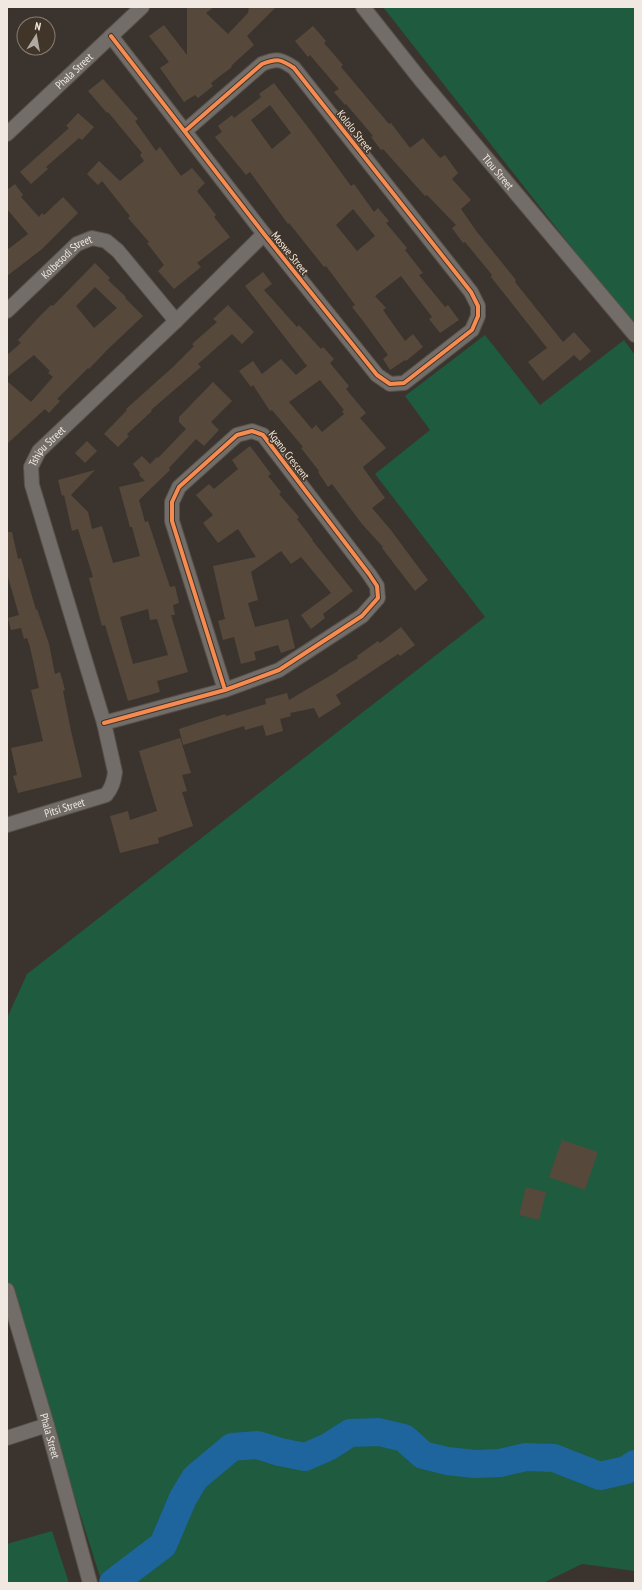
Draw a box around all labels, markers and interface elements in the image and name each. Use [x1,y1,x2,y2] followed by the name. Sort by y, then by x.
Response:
[16,16,56,56] north arrow
[34,19,42,34] text: N
[52,50,96,92] street label: Phala Street
[334,107,376,155] street label: Kololo Street
[479,151,517,192] street label: Tlou Street
[268,229,312,277] street label: Moswe Street
[38,232,94,282] street label: Kolbesodi Street
[25,423,68,469] street label: Tshipu Street
[266,428,312,482] street label: Kgano Crescent
[42,795,86,820] street label: Pitsi Street
[37,1412,63,1460] street label: Phala Street

